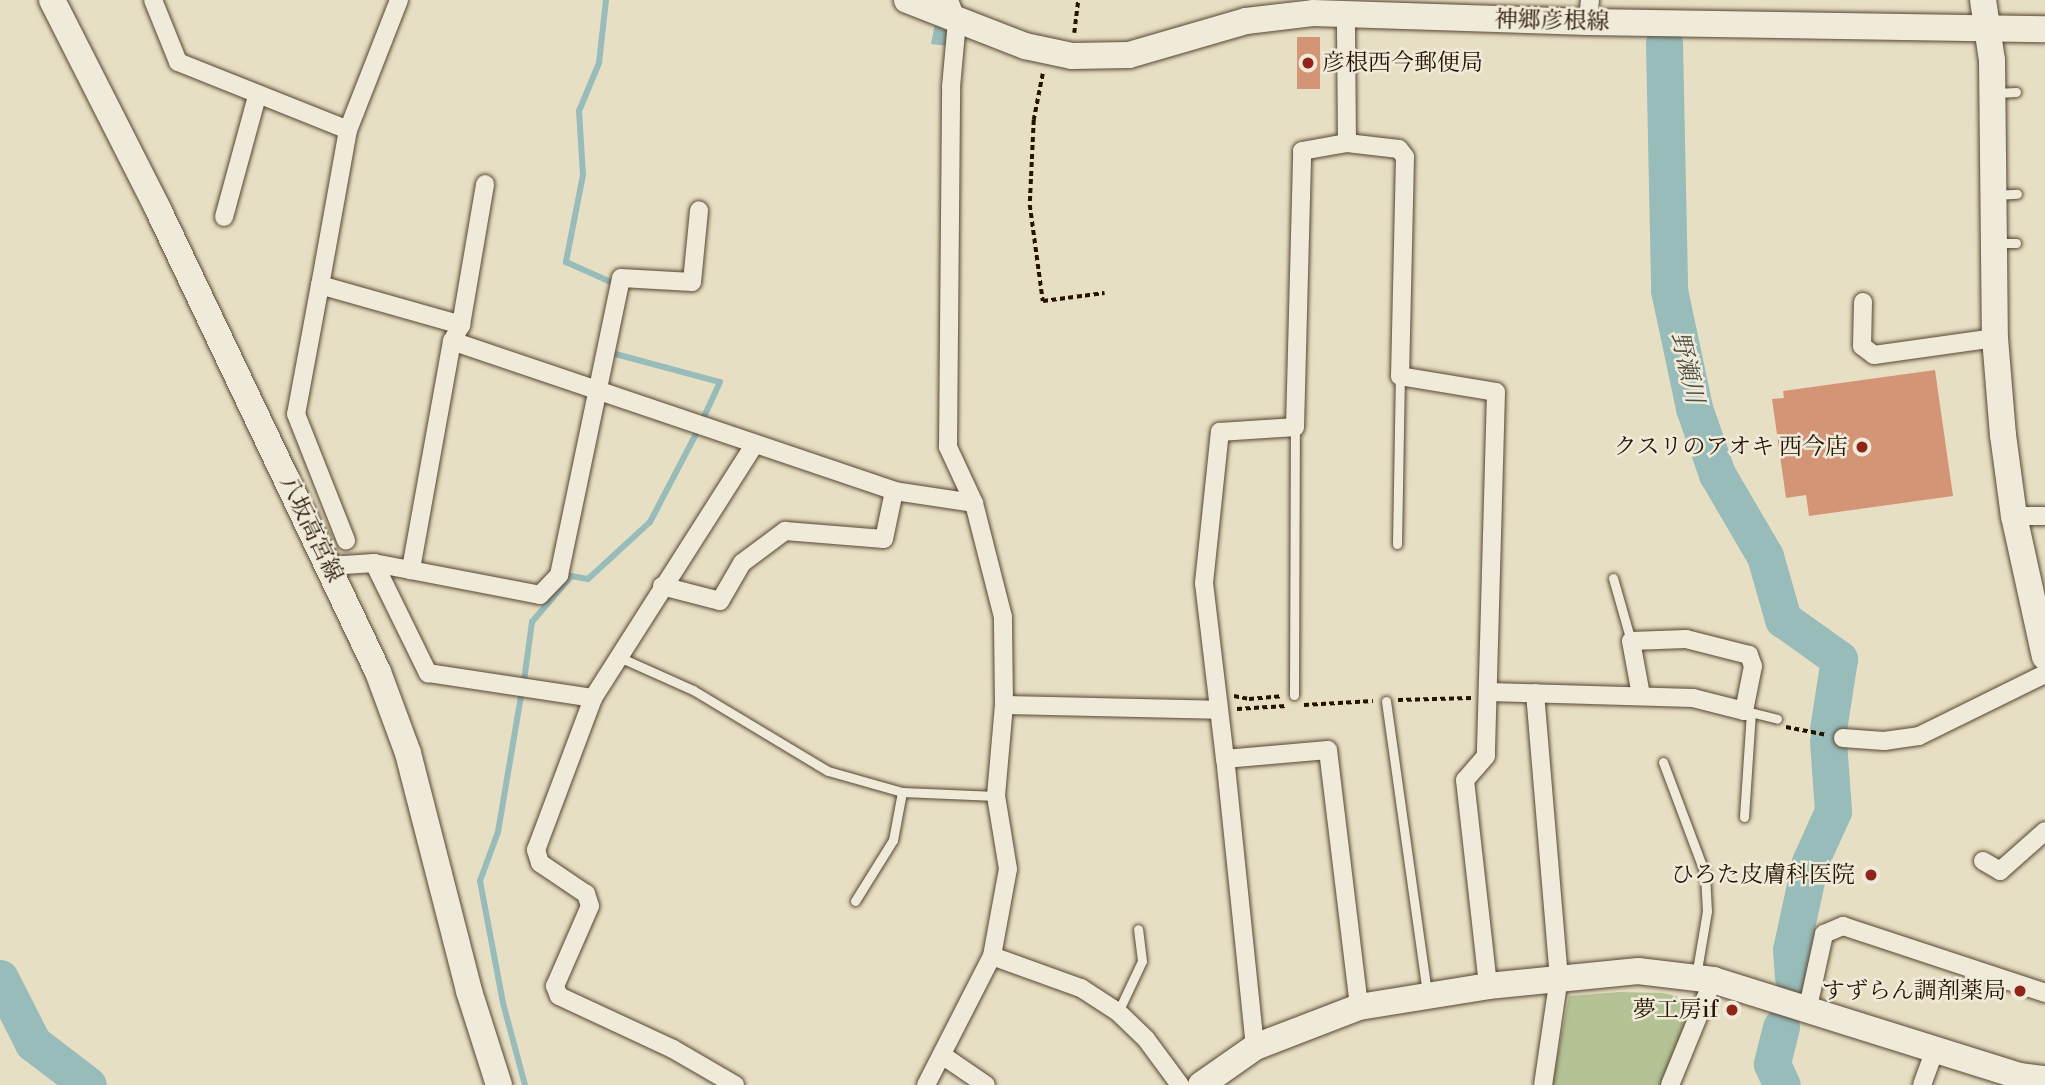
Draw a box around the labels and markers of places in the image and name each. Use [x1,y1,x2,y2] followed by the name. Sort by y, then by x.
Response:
[1322,49,1483,77] place label: 彦根西今郵便局
[1300,55,1316,71] marker: 彦根西今郵便局
[1613,433,1848,461] place label: クスリのアオキ 西今店
[1854,439,1870,455] marker: クスリのアオキ 西今店
[1671,861,1855,889] place label: ひろた皮膚科医院
[1861,865,1881,885] marker: ひろた皮膚科医院
[1822,977,2006,1005] place label: すずらん調剤薬局
[2012,983,2028,999] marker: すずらん調剤薬局
[1633,996,1718,1024] place label: 夢工房if
[1724,1002,1740,1018] marker: 夢工房if

